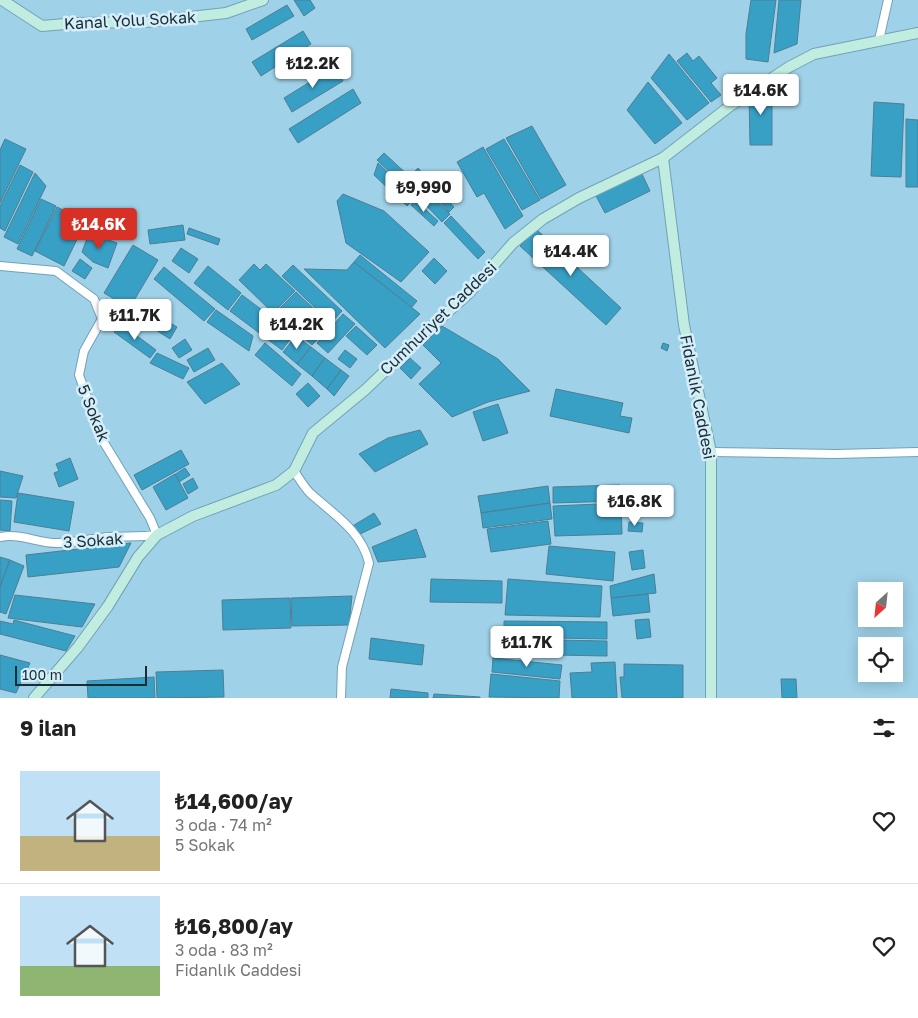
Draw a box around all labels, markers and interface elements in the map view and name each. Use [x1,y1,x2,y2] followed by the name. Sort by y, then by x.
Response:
[64,7,196,33] street label: Kanal Yolu Sokak
[272,46,354,89] pin: ₺12.2K
[286,53,340,73] text: ₺12.2K
[720,74,802,116] pin: ₺14.6K
[734,80,788,100] text: ₺14.6K
[383,170,465,213] pin: ₺9,990
[396,177,452,197] text: ₺9,990
[58,208,140,250] pin: ₺14.6K
[72,214,126,234] text: ₺14.6K
[530,234,612,277] pin: ₺14.4K
[544,241,598,261] text: ₺14.4K
[375,257,501,379] street label: Cumhuriyet Caddesi
[94,298,176,341] pin: ₺11.7K
[109,305,161,325] text: ₺11.7K
[256,308,338,350] pin: ₺14.2K
[270,314,324,334] text: ₺14.2K
[676,333,720,461] street label: Fidanlık Caddesi
[73,381,115,445] street label: 5 Sokak
[594,484,676,527] pin: ₺16.8K
[608,491,662,511] text: ₺16.8K
[62,528,124,552] street label: 3 Sokak
[858,582,902,628] north arrow
[858,582,903,682] map controls
[486,626,568,668] pin: ₺11.7K
[501,632,553,652] text: ₺11.7K
[858,637,903,682] button: locate
[15,663,148,686] scale bar
[22,666,62,683] text: 100 m
[870,714,898,742] icon: filters
[20,715,76,741] text: 9 ilan
[175,788,293,814] text: ₺14,600/ay
[60,791,120,851] icon: home
[870,807,898,835] icon: heart
[175,815,272,835] text: 3 oda · 74 m²
[175,835,235,855] text: 5 Sokak
[175,913,293,939] text: ₺16,800/ay
[60,916,120,976] icon: home
[870,932,898,960] icon: heart
[175,940,273,960] text: 3 oda · 83 m²
[175,960,302,980] text: Fidanlık Caddesi

